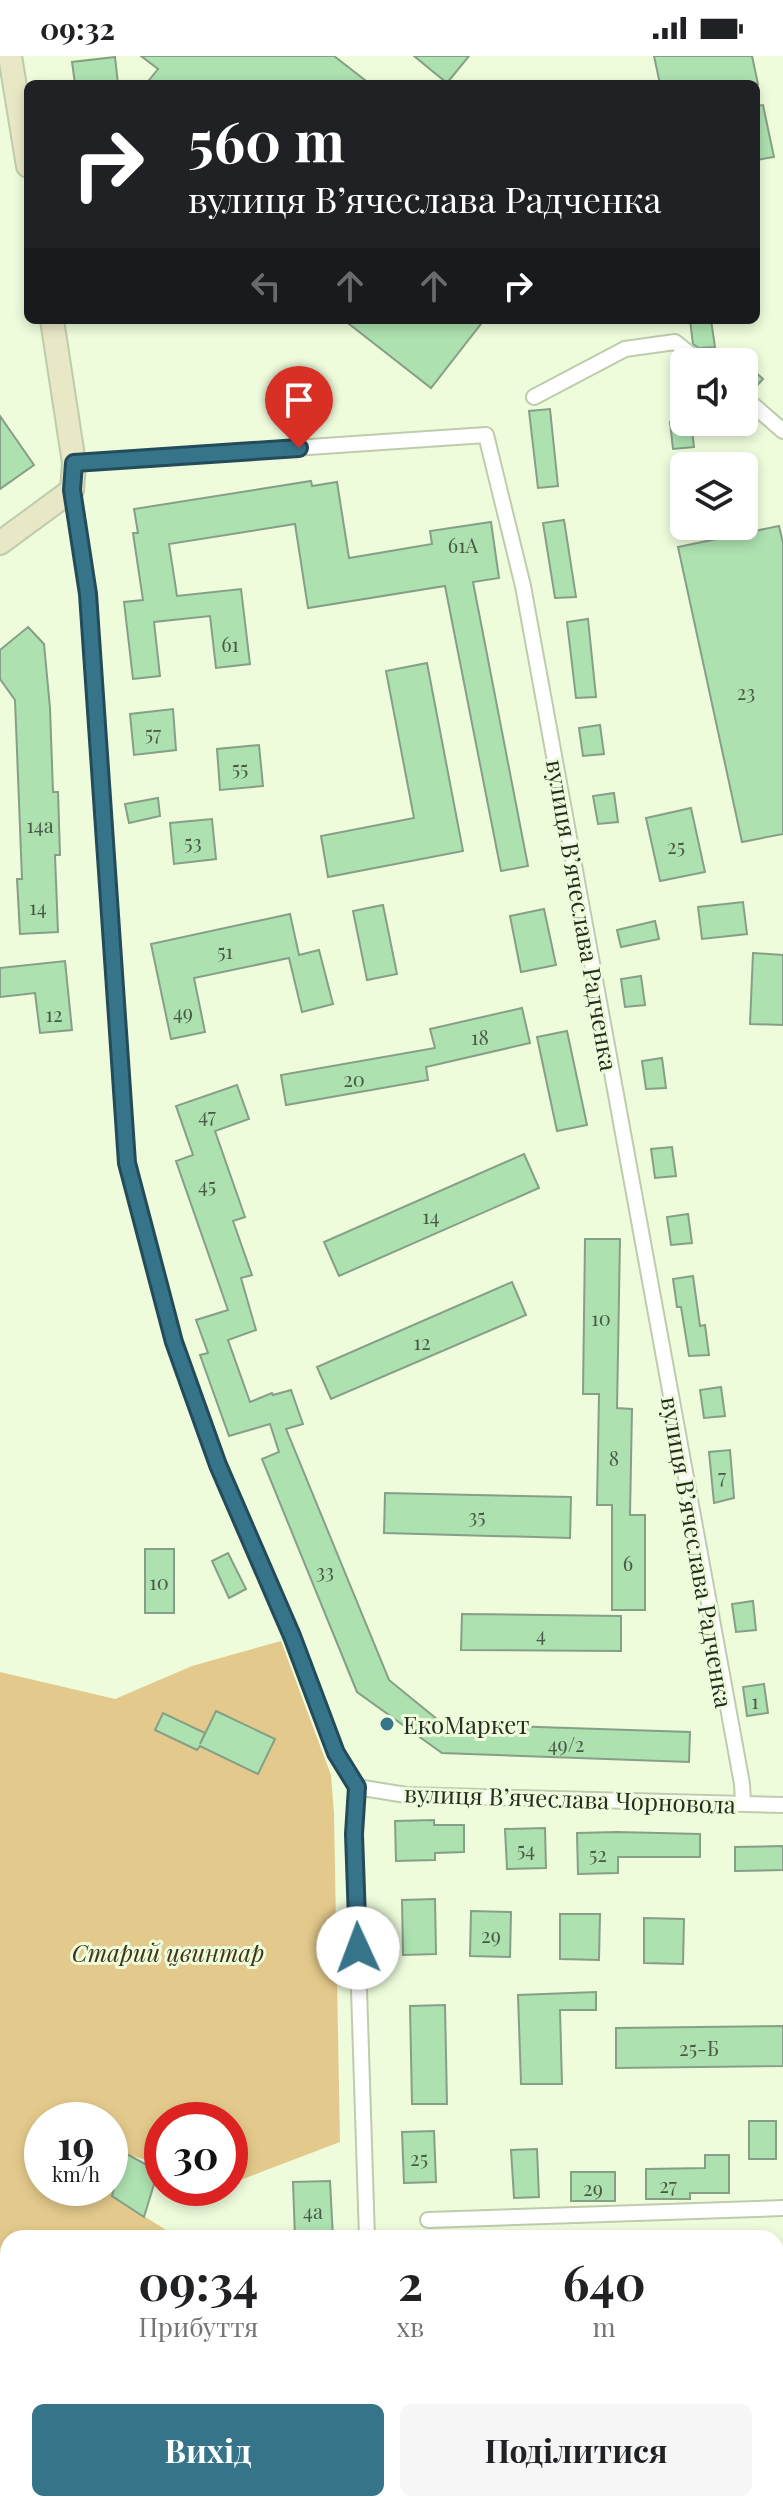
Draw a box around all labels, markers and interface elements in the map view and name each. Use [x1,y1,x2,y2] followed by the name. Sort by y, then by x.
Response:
[40,8,115,48] text: 09:32
[188,102,345,177] text: 560 m
[56,112,160,216] icon: right
[188,174,662,222] text: вулиця Вʼячеслава Радченка
[244,264,288,308] icon: left
[328,264,372,308] icon: ahead
[412,264,456,308] icon: ahead
[496,264,540,308] icon: right
[670,348,758,540] map controls
[670,348,758,436] button: sound
[265,366,333,448] pin
[277,378,321,422] icon: arrive
[670,452,758,540] button: layers
[448,531,479,558] house number: 61А
[221,630,239,657] house number: 61
[737,678,755,705] house number: 23
[145,719,161,746] house number: 57
[232,754,248,781] house number: 55
[540,757,626,1073] street label: вулиця Вʼячеслава Радченка
[26,811,54,838] house number: 14а
[184,828,202,855] house number: 53
[667,832,685,859] house number: 25
[29,893,47,920] house number: 14
[217,937,233,964] house number: 51
[173,998,193,1025] house number: 49
[46,1000,62,1027] house number: 12
[471,1023,489,1050] house number: 18
[343,1065,365,1092] house number: 20
[198,1101,216,1128] house number: 47
[198,1171,216,1198] house number: 45
[422,1202,440,1229] house number: 14
[591,1304,611,1331] house number: 10
[414,1328,430,1355] house number: 12
[655,1394,741,1710] street label: вулиця Вʼячеслава Радченка
[609,1444,619,1471] house number: 8
[718,1462,726,1489] house number: 7
[468,1502,486,1529] house number: 35
[623,1549,633,1576] house number: 6
[316,1557,334,1584] house number: 33
[149,1568,169,1595] house number: 10
[536,1620,546,1647] house number: 4
[751,1687,759,1714] house number: 1
[403,1708,530,1740] place label: ЕкоМаркет
[378,1715,396,1733] marker: ЕкоМаркет
[548,1730,584,1757] house number: 49/2
[404,1776,736,1820] street label: вулиця Вʼячеслава Чорновола
[517,1835,535,1862] house number: 54
[589,1840,607,1867] house number: 52
[316,1906,400,1990] position arrow
[481,1921,501,1948] house number: 29
[72,1936,264,1968] park label: Старий цвинтар
[679,2034,719,2061] house number: 25-Б
[144,2102,248,2206] speed limit sign: 30
[57,2117,95,2170] text: 19
[410,2144,428,2171] house number: 25
[52,2160,100,2187] text: km/h
[659,2171,677,2198] house number: 27
[583,2174,603,2201] house number: 29
[303,2197,323,2224] house number: 4а
[138,2249,258,2313] text: 09:34
[398,2249,423,2313] text: 2
[563,2249,646,2313] text: 640
[138,2309,258,2344] text: Прибуття
[397,2309,424,2344] text: хв
[593,2309,616,2344] text: m
[32,2404,384,2496] button: Вихід
[400,2404,752,2496] button: Поділитися

